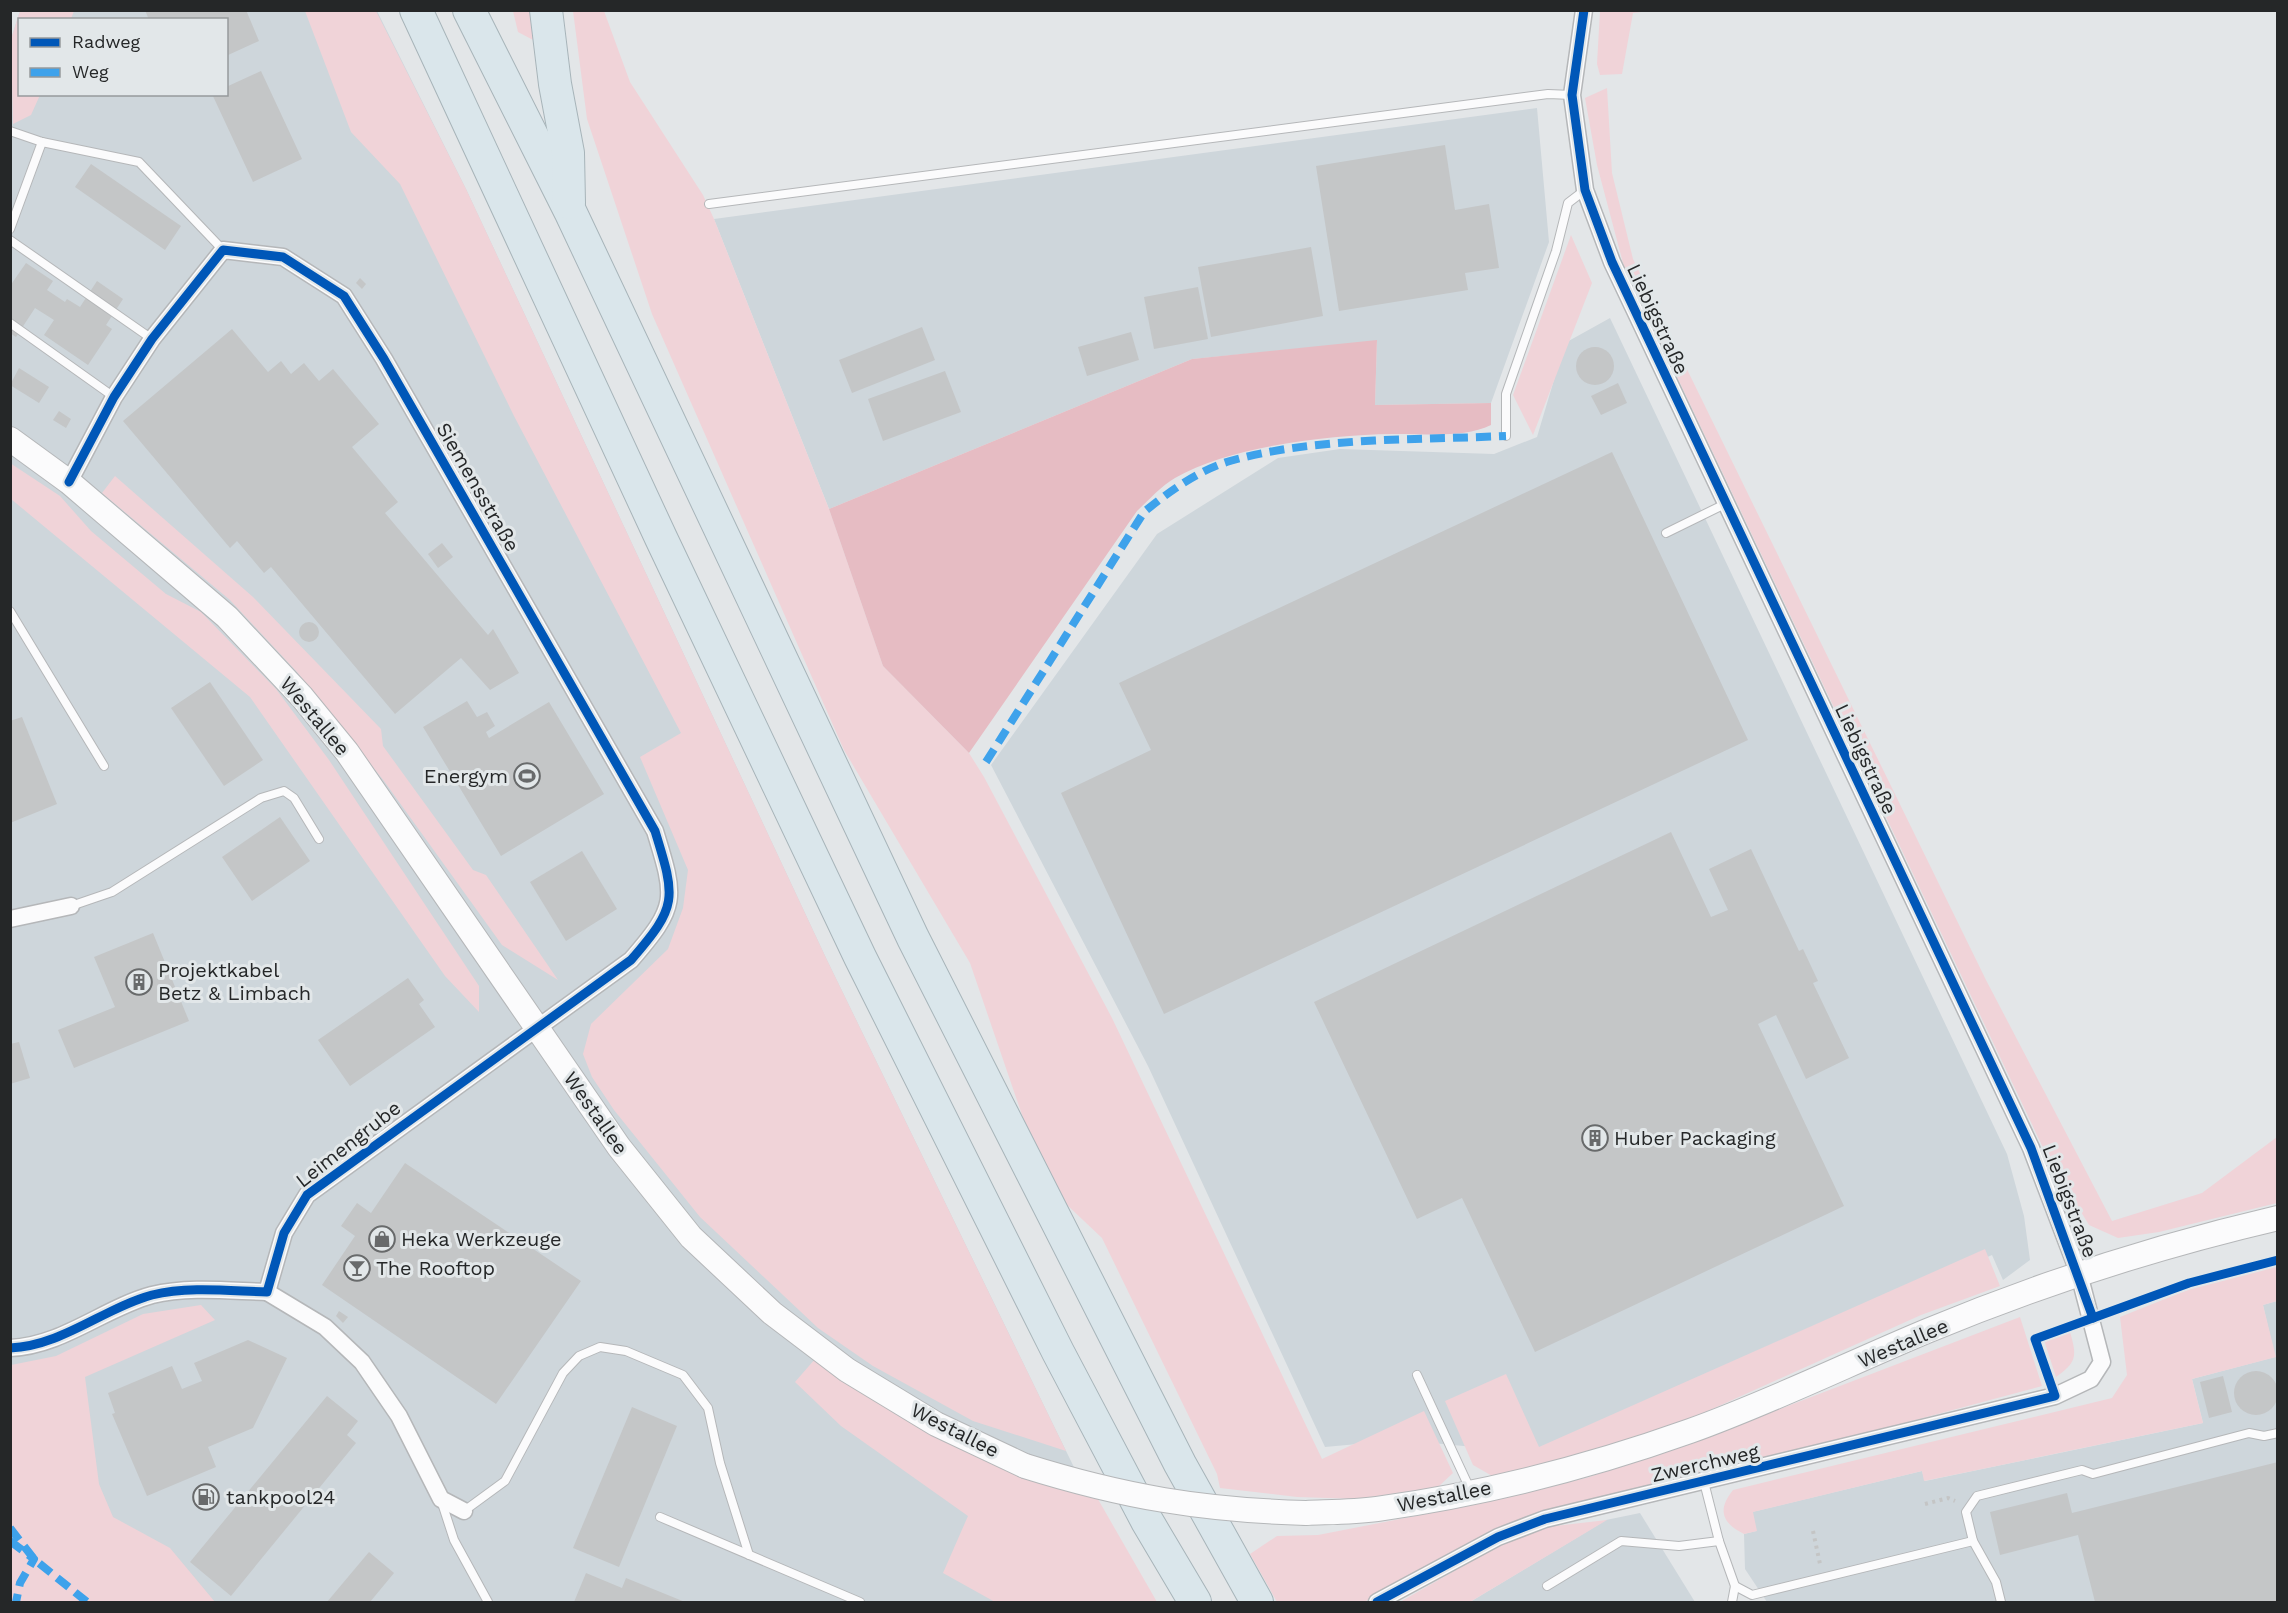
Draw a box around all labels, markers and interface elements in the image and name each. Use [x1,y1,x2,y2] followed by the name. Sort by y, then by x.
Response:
[18,18,228,96] legend
[72,31,141,52] text: Radweg
[72,61,109,82] text: Weg
[1622,260,1694,378] street label: Liebigstraße
[431,418,525,556] street label: Siemensstraße
[275,672,355,760] street label: Westallee
[1830,700,1902,818] street label: Liebigstraße
[512,761,542,791] sports icon: Energym
[424,764,508,788] place label: Energym
[158,958,311,1005] place label: Projektkabel Betz & Limbach
[124,967,154,997] building icon: Projektkabel Betz & Limbach
[559,1067,633,1159] street label: Westallee
[291,1096,405,1192] street label: Leimengrube
[1580,1123,1610,1153] building icon: Huber Packaging
[1614,1126,1776,1150] place label: Huber Packaging
[2037,1141,2103,1261] street label: Liebigstraße
[367,1224,397,1254] shop icon: Heka Werkzeuge
[401,1227,562,1251] place label: Heka Werkzeuge
[342,1253,372,1283] bar icon: The Rooftop
[376,1256,495,1280] place label: The Rooftop
[1854,1313,1952,1373] street label: Westallee
[907,1398,1003,1462] street label: Westallee
[1649,1439,1762,1487] street label: Zwerchweg
[1395,1475,1493,1517] street label: Westallee
[191,1482,221,1512] fuel station icon: tankpool24
[226,1485,335,1509] place label: tankpool24

